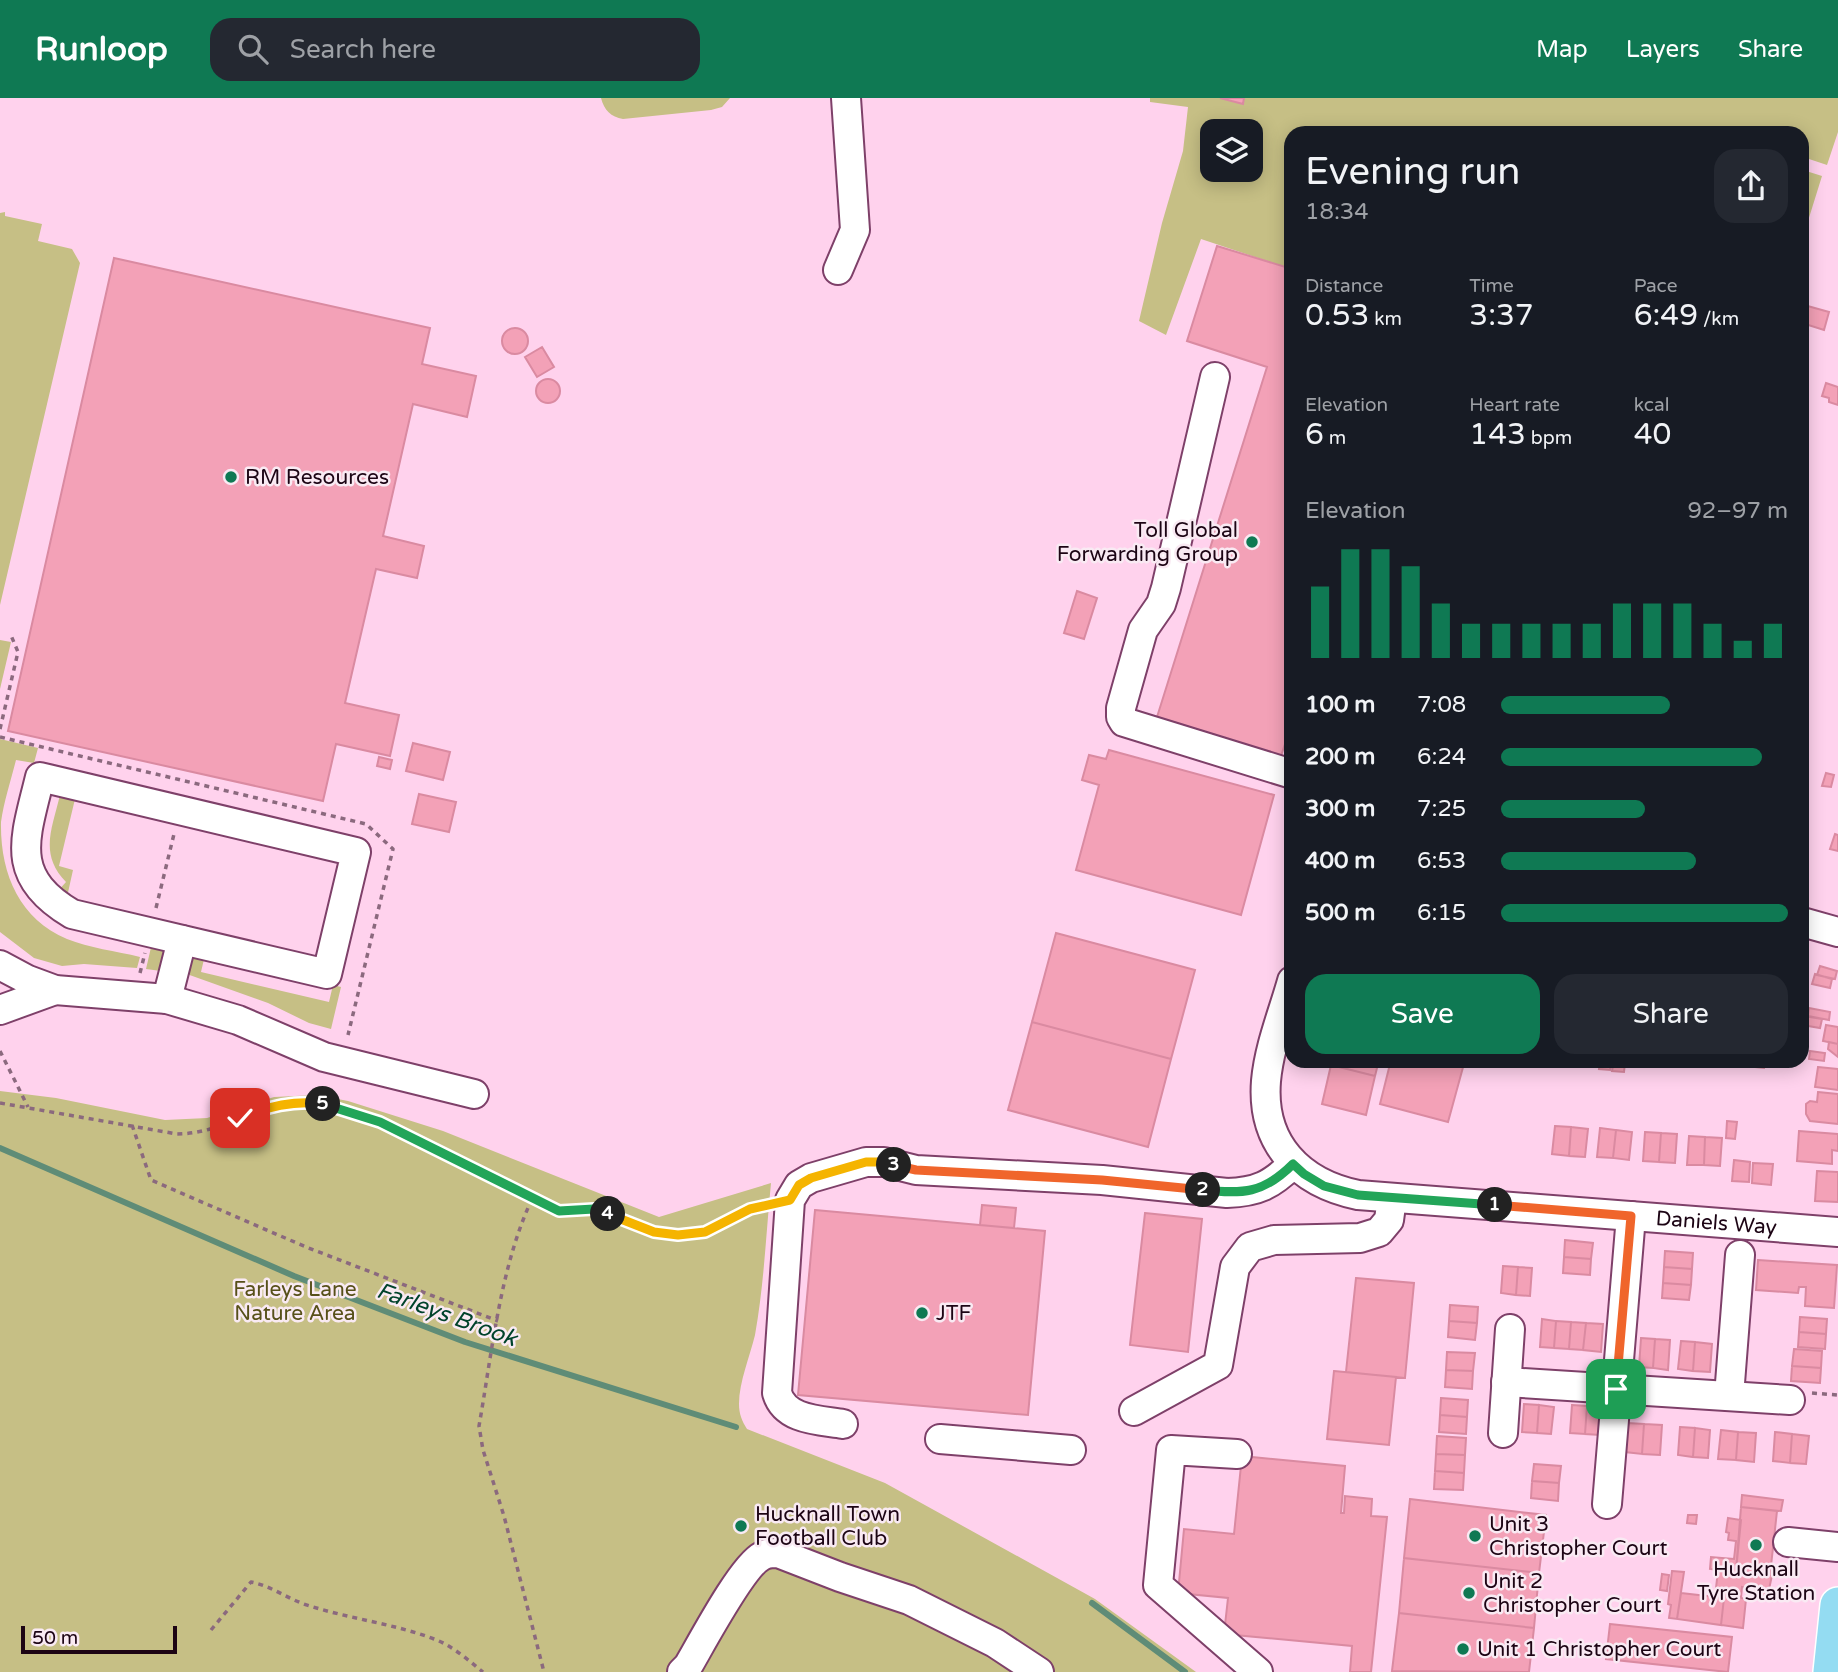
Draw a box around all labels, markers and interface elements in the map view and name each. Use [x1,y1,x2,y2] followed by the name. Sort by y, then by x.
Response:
[210,18,700,81] search box
[35,30,168,69] text: Runloop
[234,30,272,68] icon: search
[290,34,436,65] text: Search here
[1536,35,1588,64] text: Map
[1626,35,1700,64] text: Layers
[1738,35,1803,64] text: Share
[1200,119,1263,182] map controls
[1200,119,1263,182] button: layers
[1305,149,1520,195] text: Evening run
[1714,149,1788,223] button: share
[1305,198,1369,226] text: 18:34
[1305,275,1383,297] text: Distance
[1469,275,1514,297] text: Time
[1634,275,1677,297] text: Pace
[1305,297,1369,334] text: 0.53
[1469,297,1534,334] text: 3:37
[1634,297,1698,334] text: 6:49
[1369,308,1402,330] text: km
[1698,308,1739,330] text: /km
[1305,394,1388,416] text: Elevation
[1469,394,1560,416] text: Heart rate
[1634,394,1669,416] text: kcal
[1305,416,1324,453] text: 6
[1469,416,1526,453] text: 143
[1634,416,1671,453] text: 40
[1324,427,1346,449] text: m
[1526,427,1572,449] text: bpm
[245,465,389,490] place label: RM Resources
[223,469,239,485] marker: RM Resources
[1305,497,1406,525] text: Elevation
[1687,497,1788,525] text: 92–97 m
[1057,518,1238,567] place label: Toll Global Forwarding Group
[1244,534,1260,550] marker: Toll Global Forwarding Group
[1305,691,1375,719] text: 100 m
[1417,691,1466,719] text: 7:08
[1305,743,1375,771] text: 200 m
[1417,743,1466,771] text: 6:24
[1305,795,1375,823] text: 300 m
[1417,795,1466,823] text: 7:25
[1305,847,1375,875] text: 400 m
[1417,847,1466,875] text: 6:53
[1305,899,1375,927] text: 500 m
[1417,899,1466,927] text: 6:15
[1305,974,1540,1054] button: Save
[1554,974,1788,1054] button: Share
[306,1086,340,1122] pin: 5
[210,1088,270,1148] pin
[317,1092,328,1114] text: 5
[221,1099,259,1137] icon: check
[876,1148,912,1182] pin: 3
[888,1153,899,1175] text: 3
[1186,1172,1220,1208] pin: 2
[1197,1178,1208,1200] text: 2
[1478,1188,1512,1222] pin: 1
[1489,1193,1500,1215] text: 1
[590,1196,626,1232] pin: 4
[602,1202,613,1224] text: 4
[1655,1206,1778,1240] street label: Daniels Way
[233,1277,357,1326] park label: Farleys Lane Nature Area
[373,1277,522,1354] water label: Farleys Brook
[936,1301,972,1326] place label: JTF
[914,1305,930,1321] marker: JTF
[1586,1359,1646,1419] pin
[1597,1370,1635,1408] icon: arrive
[755,1502,900,1551] place label: Hucknall Town Football Club
[1489,1512,1668,1561] place label: Unit 3 Christopher Court
[733,1518,749,1534] marker: Hucknall Town Football Club
[1467,1528,1483,1544] marker: Unit 3 Christopher Court
[1748,1537,1764,1553] marker: Hucknall Tyre Station
[1697,1557,1815,1606] place label: Hucknall Tyre Station
[1483,1569,1662,1618] place label: Unit 2 Christopher Court
[1461,1585,1477,1601] marker: Unit 2 Christopher Court
[21,1623,177,1655] scale bar
[32,1627,78,1649] text: 50 m
[1477,1637,1721,1662] place label: Unit 1 Christopher Court
[1455,1641,1471,1657] marker: Unit 1 Christopher Court

